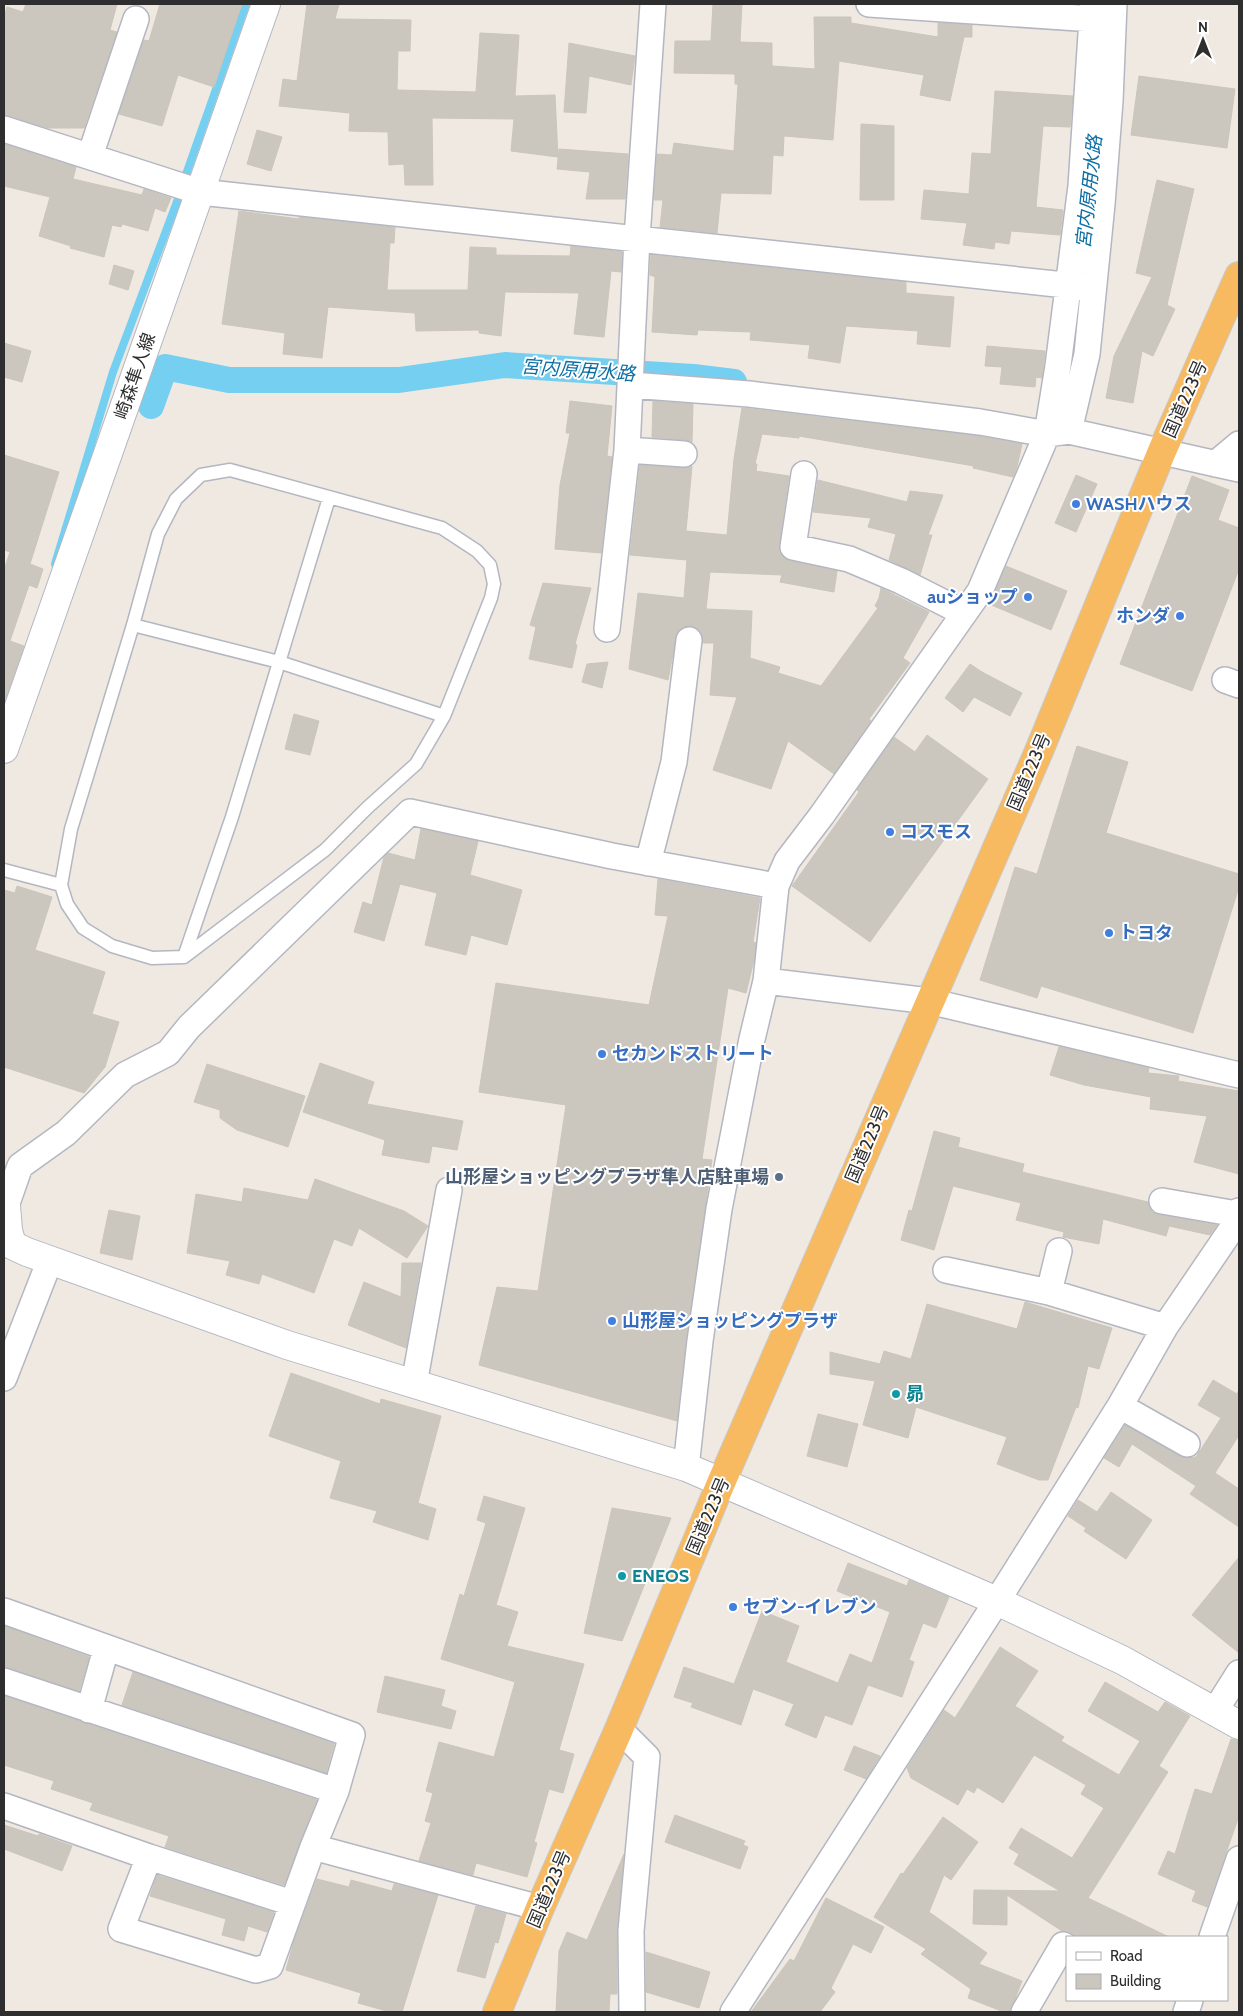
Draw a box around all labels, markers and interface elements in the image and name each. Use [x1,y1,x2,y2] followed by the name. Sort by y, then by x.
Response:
[1178,15,1228,65] north arrow
[1198,18,1208,36] text: N
[1072,132,1107,250] water label: 宮内原用水路
[110,330,160,422] street label: 崎森隼人線
[520,355,638,386] water label: 宮内原用水路
[1158,357,1212,441] street label: 国道223号
[1086,493,1192,515] place label: WASHハウス
[1070,498,1082,510] marker: WASHハウス
[927,586,1018,608] place label: auショップ
[1022,591,1034,603] marker: auショップ
[1116,605,1170,627] place label: ホンダ
[1174,610,1186,622] marker: ホンダ
[1003,730,1055,814] street label: 国道223号
[900,821,972,843] place label: コスモス
[884,826,896,838] marker: コスモス
[1119,922,1173,944] place label: トヨタ
[1103,927,1115,939] marker: トヨタ
[612,1043,774,1065] place label: セカンドストリート
[596,1048,608,1060] marker: セカンドストリート
[841,1102,893,1186] street label: 国道223号
[445,1166,769,1188] place label: 山形屋ショッピングプラザ隼人店駐車場
[773,1171,785,1183] marker: 山形屋ショッピングプラザ隼人店駐車場
[622,1310,838,1332] place label: 山形屋ショッピングプラザ
[606,1315,618,1327] marker: 山形屋ショッピングプラザ
[906,1383,924,1405] place label: 昴
[890,1388,902,1400] marker: 昴
[682,1474,734,1558] street label: 国道223号
[632,1565,689,1587] place label: ENEOS
[616,1570,628,1582] marker: ENEOS
[743,1596,877,1618] place label: セブン-イレブン
[727,1601,739,1613] marker: セブン-イレブン
[523,1847,575,1931] street label: 国道223号
[1066,1936,1228,2001] legend
[1110,1947,1143,1965] text: Road
[1110,1972,1161,1990] text: Building

